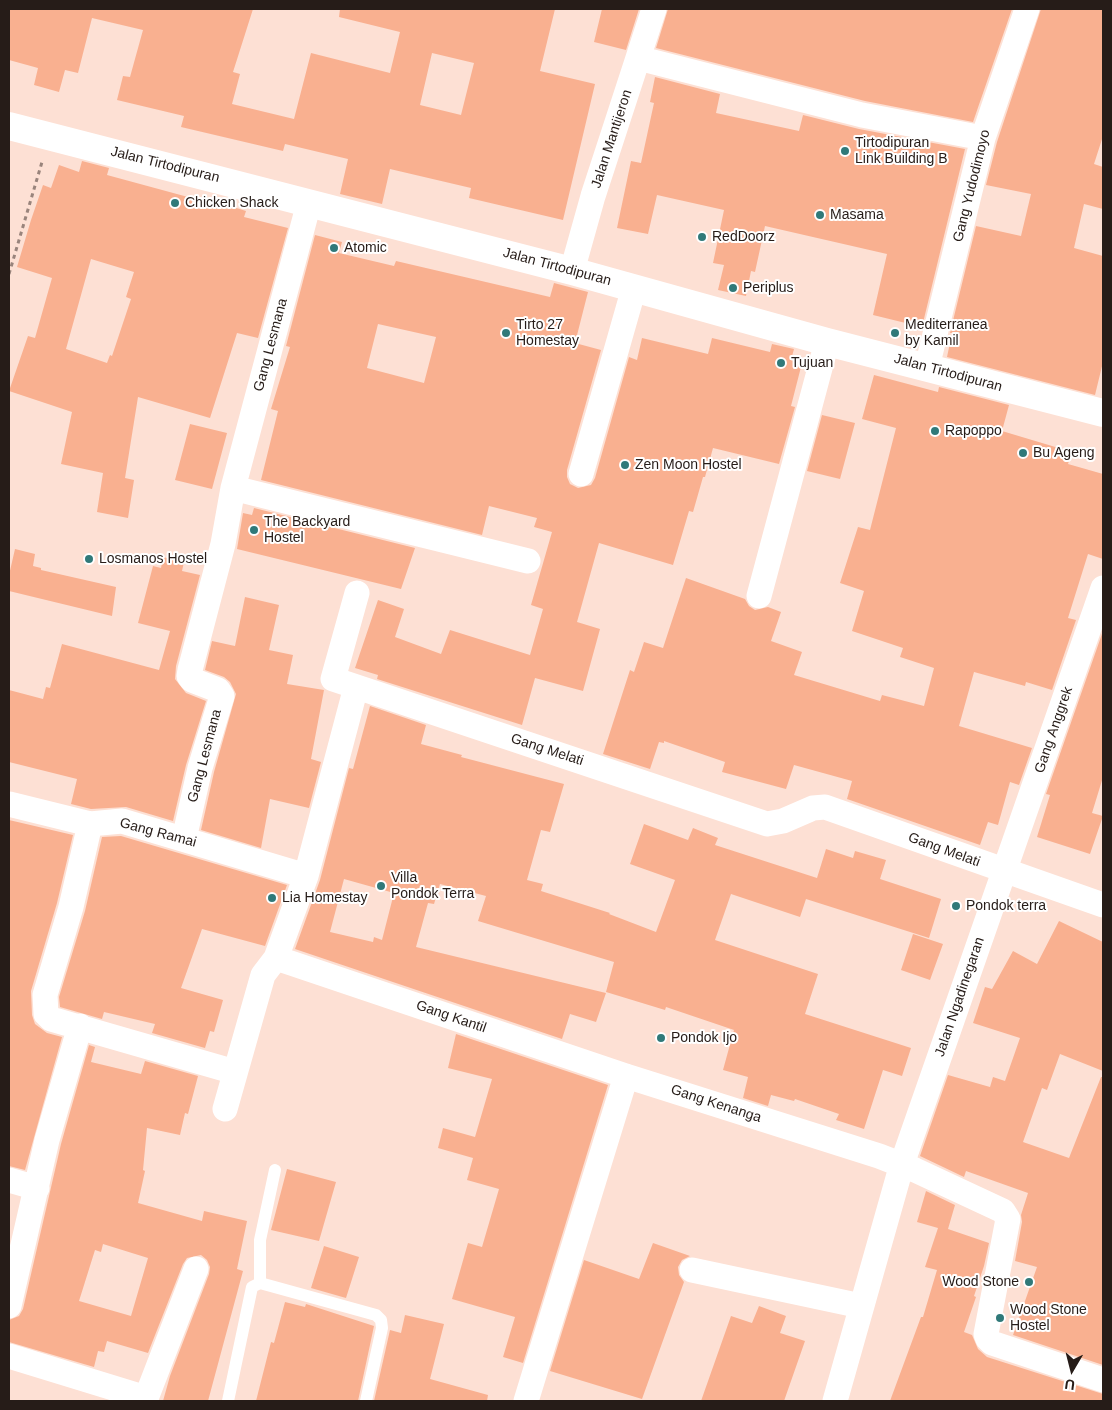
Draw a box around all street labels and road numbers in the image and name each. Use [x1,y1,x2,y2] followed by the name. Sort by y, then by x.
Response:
[588,88,636,190] street label: Jalan Mantijeron
[950,128,994,244] street label: Gang Yudodimoyo
[109,143,221,187] street label: Jalan Tirtodipuran
[501,244,613,290] street label: Jalan Tirtodipuran
[250,297,292,393] street label: Gang Lesmana
[892,350,1004,396] street label: Jalan Tirtodipuran
[1031,685,1077,775] street label: Gang Anggrek
[184,708,226,804] street label: Gang Lesmana
[509,730,585,770] street label: Gang Melati
[118,815,198,851] street label: Gang Ramai
[906,829,982,871] street label: Gang Melati
[932,935,988,1059] street label: Jalan Ngadinegaran
[414,997,488,1037] street label: Gang Kantil
[669,1081,763,1127] street label: Gang Kenanga

